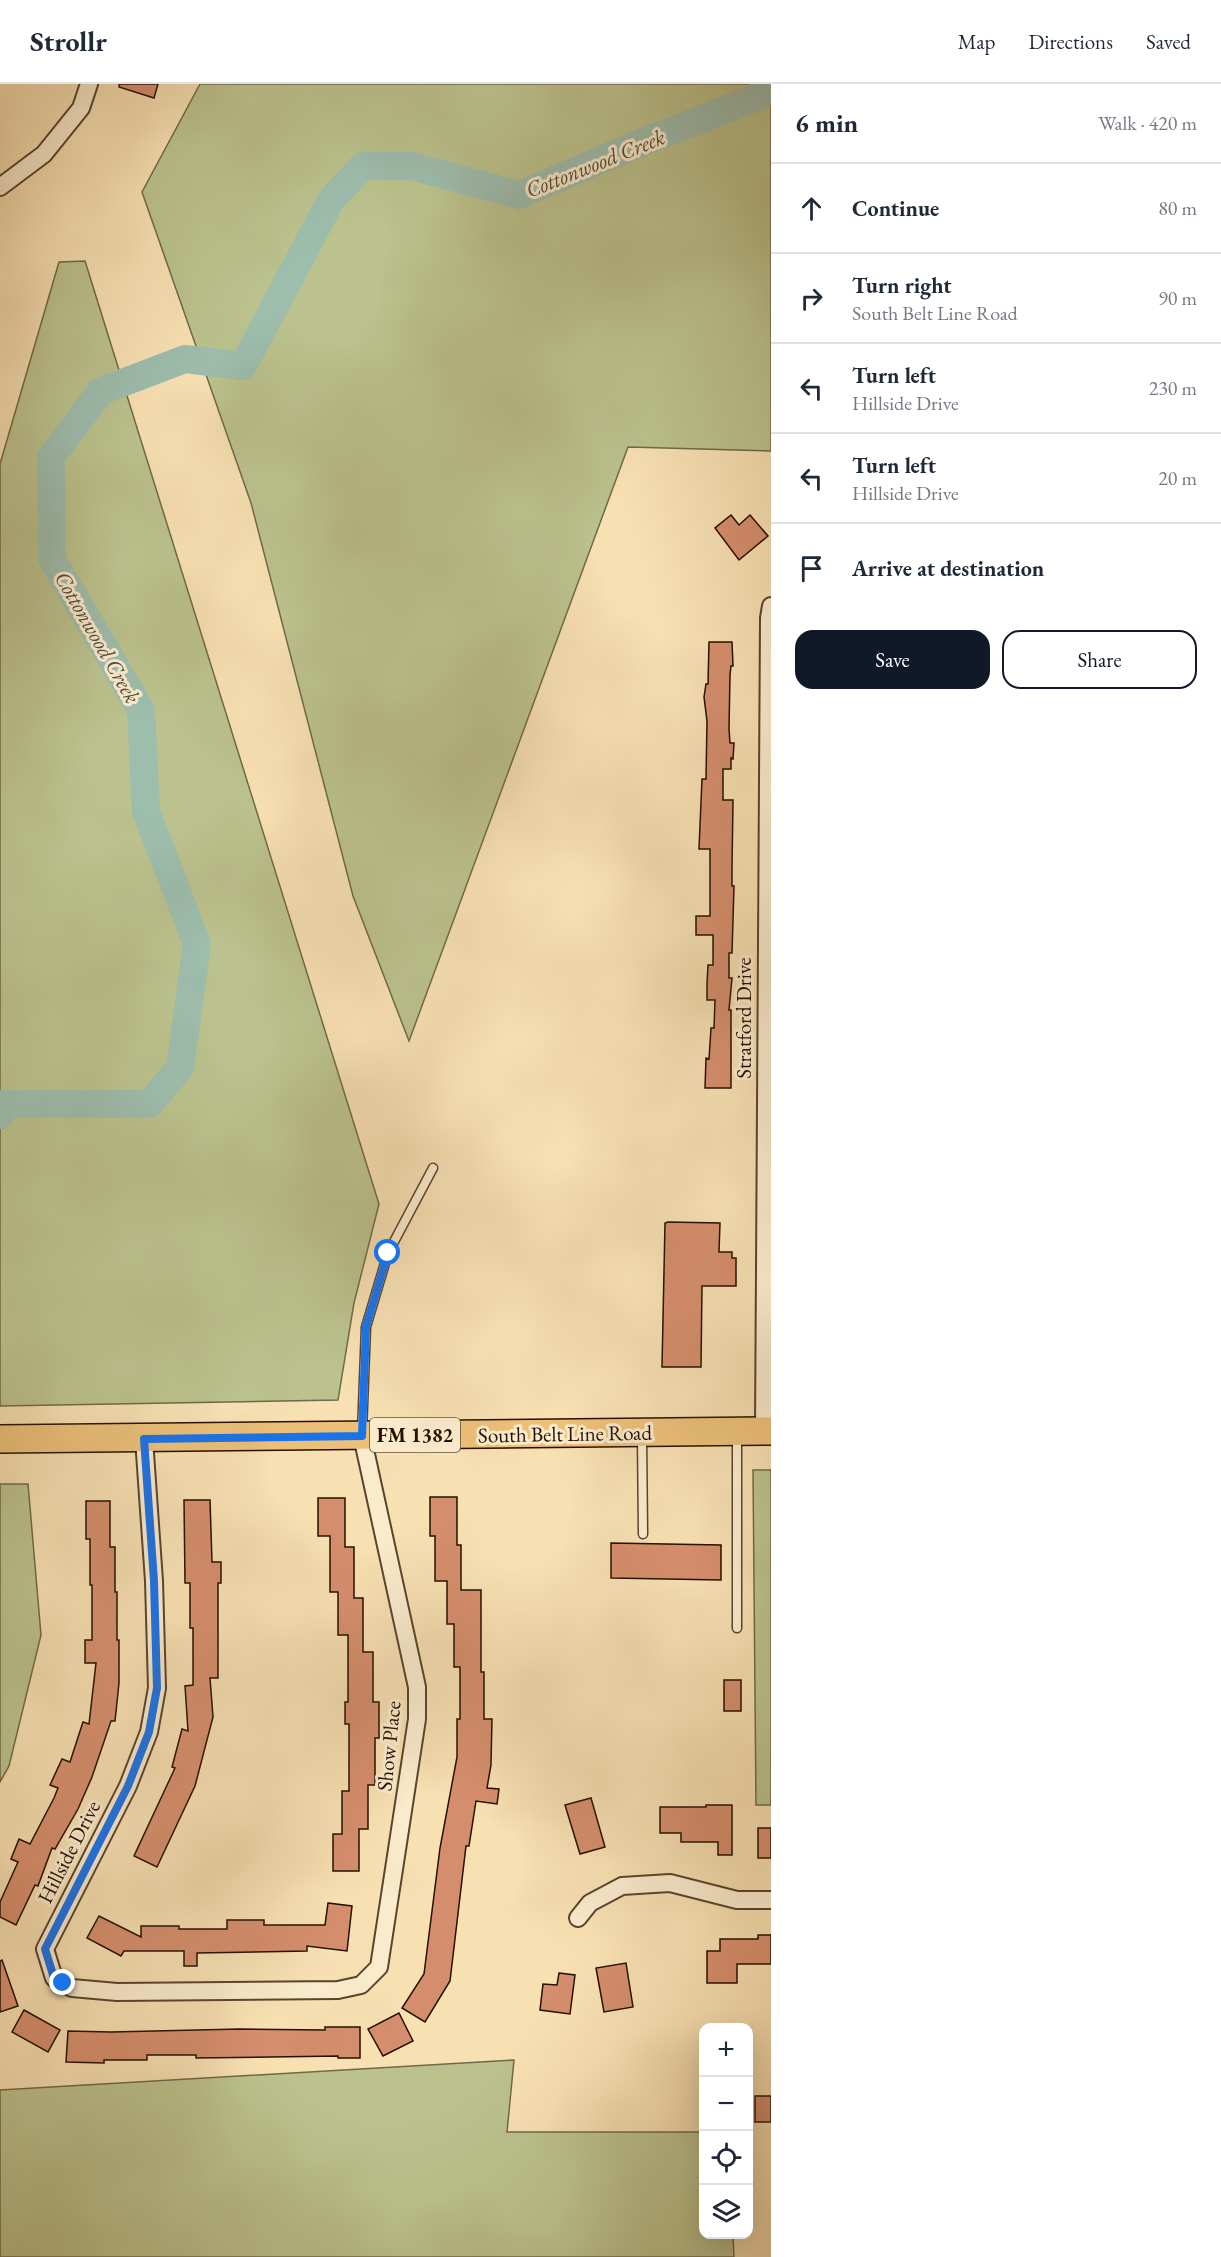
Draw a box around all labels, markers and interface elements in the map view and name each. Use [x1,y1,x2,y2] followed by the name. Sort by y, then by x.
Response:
[30,23,107,59] text: Strollr
[958,28,995,55] text: Map
[1028,28,1113,55] text: Directions
[1146,28,1191,55] text: Saved
[795,106,858,140] text: 6 min
[1098,110,1197,136] text: Walk · 420 m
[521,122,669,205] water label: Cottonwood Creek
[795,192,828,225] icon: ahead
[852,194,939,223] text: Continue
[1158,195,1197,221] text: 80 m
[852,271,951,300] text: Turn right
[795,282,828,315] icon: right
[1158,285,1197,311] text: 90 m
[852,300,1018,326] text: South Belt Line Road
[852,361,936,390] text: Turn left
[795,372,828,405] icon: left
[1149,375,1197,401] text: 230 m
[852,390,959,416] text: Hillside Drive
[852,451,936,480] text: Turn left
[795,462,828,495] icon: left
[1158,465,1197,491] text: 20 m
[852,480,959,506] text: Hillside Drive
[795,552,828,585] icon: arrive
[852,554,1044,583] text: Arrive at destination
[48,566,147,709] water label: Cottonwood Creek
[795,630,990,689] button: Save
[1002,630,1197,689] button: Share
[730,957,757,1079] street label: Stratford Drive
[374,1239,400,1265] route start
[370,1418,460,1452] road number: FM 1382
[478,1418,653,1449] street label: South Belt Line Road
[370,1699,407,1792] street label: Show Place
[31,1796,106,1908] street label: Hillside Drive
[49,1969,75,1995] route end
[699,2023,753,2239] map controls
[699,2023,753,2077] button: +
[699,2077,753,2131] button: −
[699,2131,753,2185] button: locate
[699,2185,753,2239] button: layers

